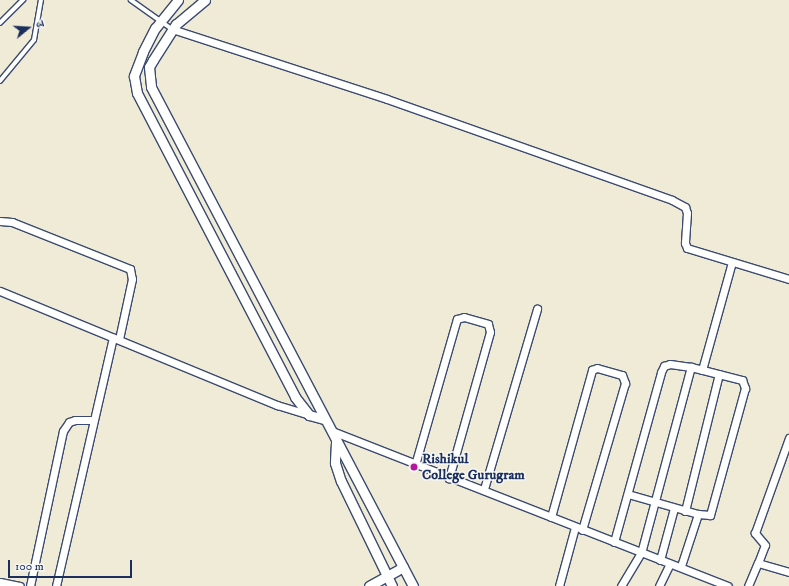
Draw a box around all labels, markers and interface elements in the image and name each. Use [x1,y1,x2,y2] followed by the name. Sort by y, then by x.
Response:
[8,8,48,48] north arrow
[32,19,47,29] text: उ
[422,451,525,484] place label: Rishikul College Gurugram
[409,462,419,472] marker: Rishikul College Gurugram
[10,552,134,578] scale bar
[15,559,44,574] text: 100 m

